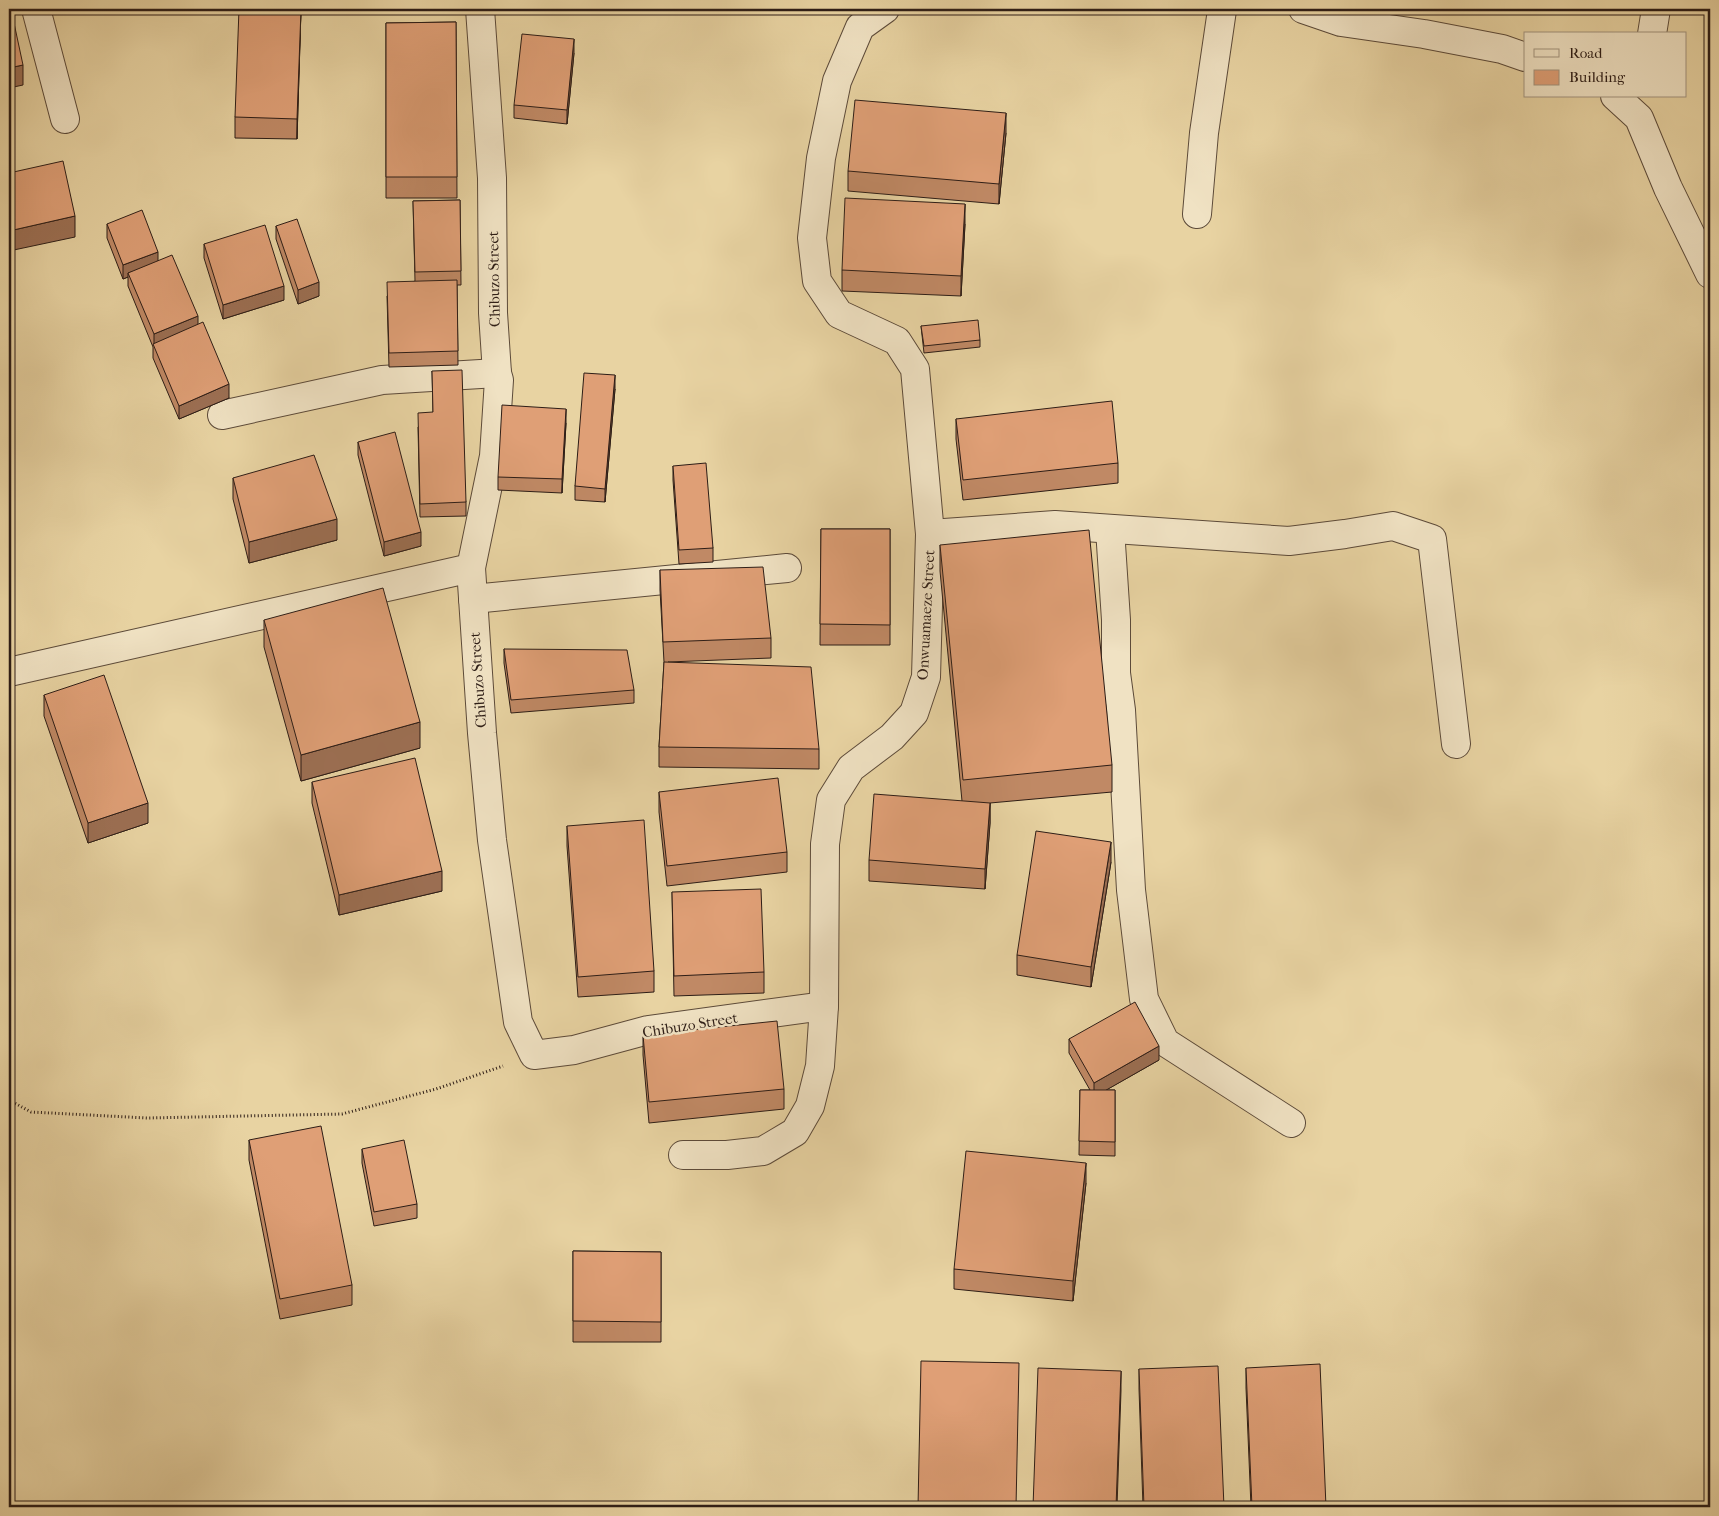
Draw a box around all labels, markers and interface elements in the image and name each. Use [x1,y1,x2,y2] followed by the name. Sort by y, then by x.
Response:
[1524,32,1686,98] legend
[1569,44,1603,62] text: Road
[1569,68,1626,86] text: Building
[484,230,504,327] street label: Chibuzo Street
[914,549,938,681] street label: Onwuamaeze Street
[466,631,490,729] street label: Chibuzo Street
[641,1008,740,1041] street label: Chibuzo Street

